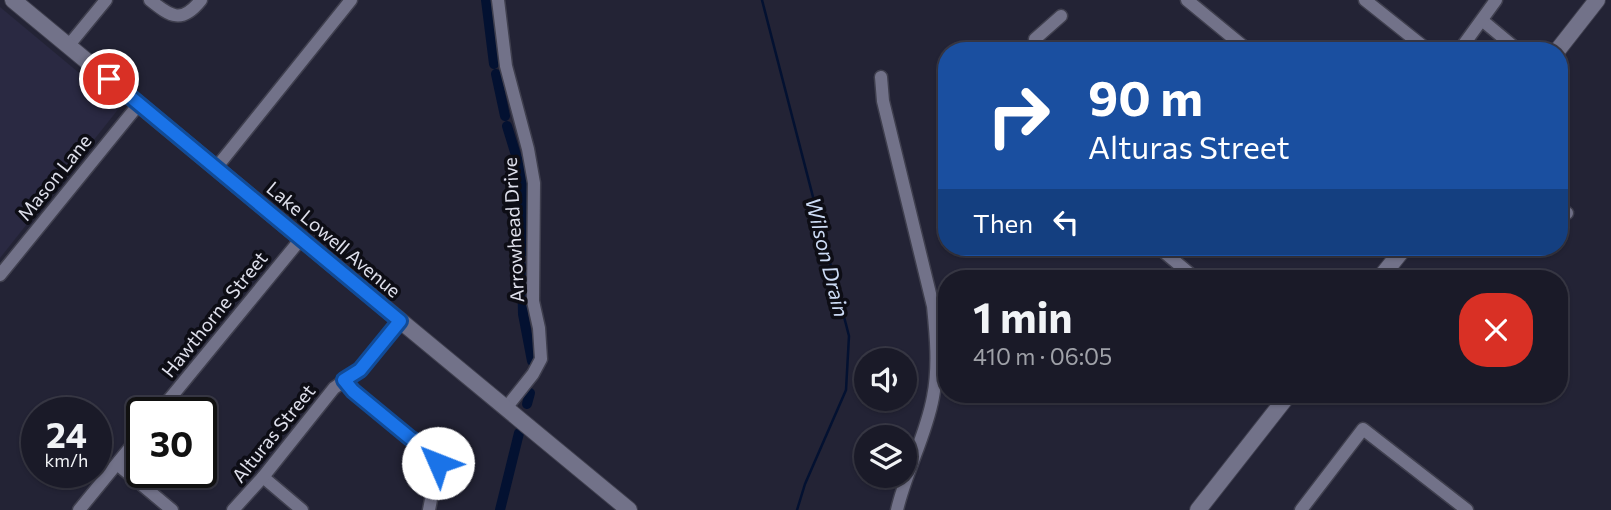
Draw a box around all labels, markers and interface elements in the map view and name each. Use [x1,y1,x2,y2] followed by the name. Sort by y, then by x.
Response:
[79,49,139,109] pin
[90,60,128,98] icon: arrive
[1088,66,1203,126] text: 90 m
[973,70,1064,161] icon: right
[1088,126,1290,166] text: Alturas Street
[12,129,96,225] street label: Mason Lane
[498,157,528,303] street label: Arrowhead Drive
[262,176,406,302] street label: Lake Lowell Avenue
[801,195,855,319] water label: Wilson Drain
[1047,203,1085,241] icon: left
[973,207,1033,238] text: Then
[156,246,272,381] street label: Hawthorne Street
[973,290,1073,342] text: 1 min
[1459,293,1533,367] button: close
[973,342,1112,370] text: 410 m · 06:05
[854,348,917,488] map controls
[854,348,917,411] button: sound
[226,379,320,487] street label: Alturas Street
[126,397,217,488] speed limit sign: 30
[46,412,87,455] text: 24
[854,425,917,488] button: layers
[401,426,475,500] position arrow
[45,449,88,471] text: km/h

